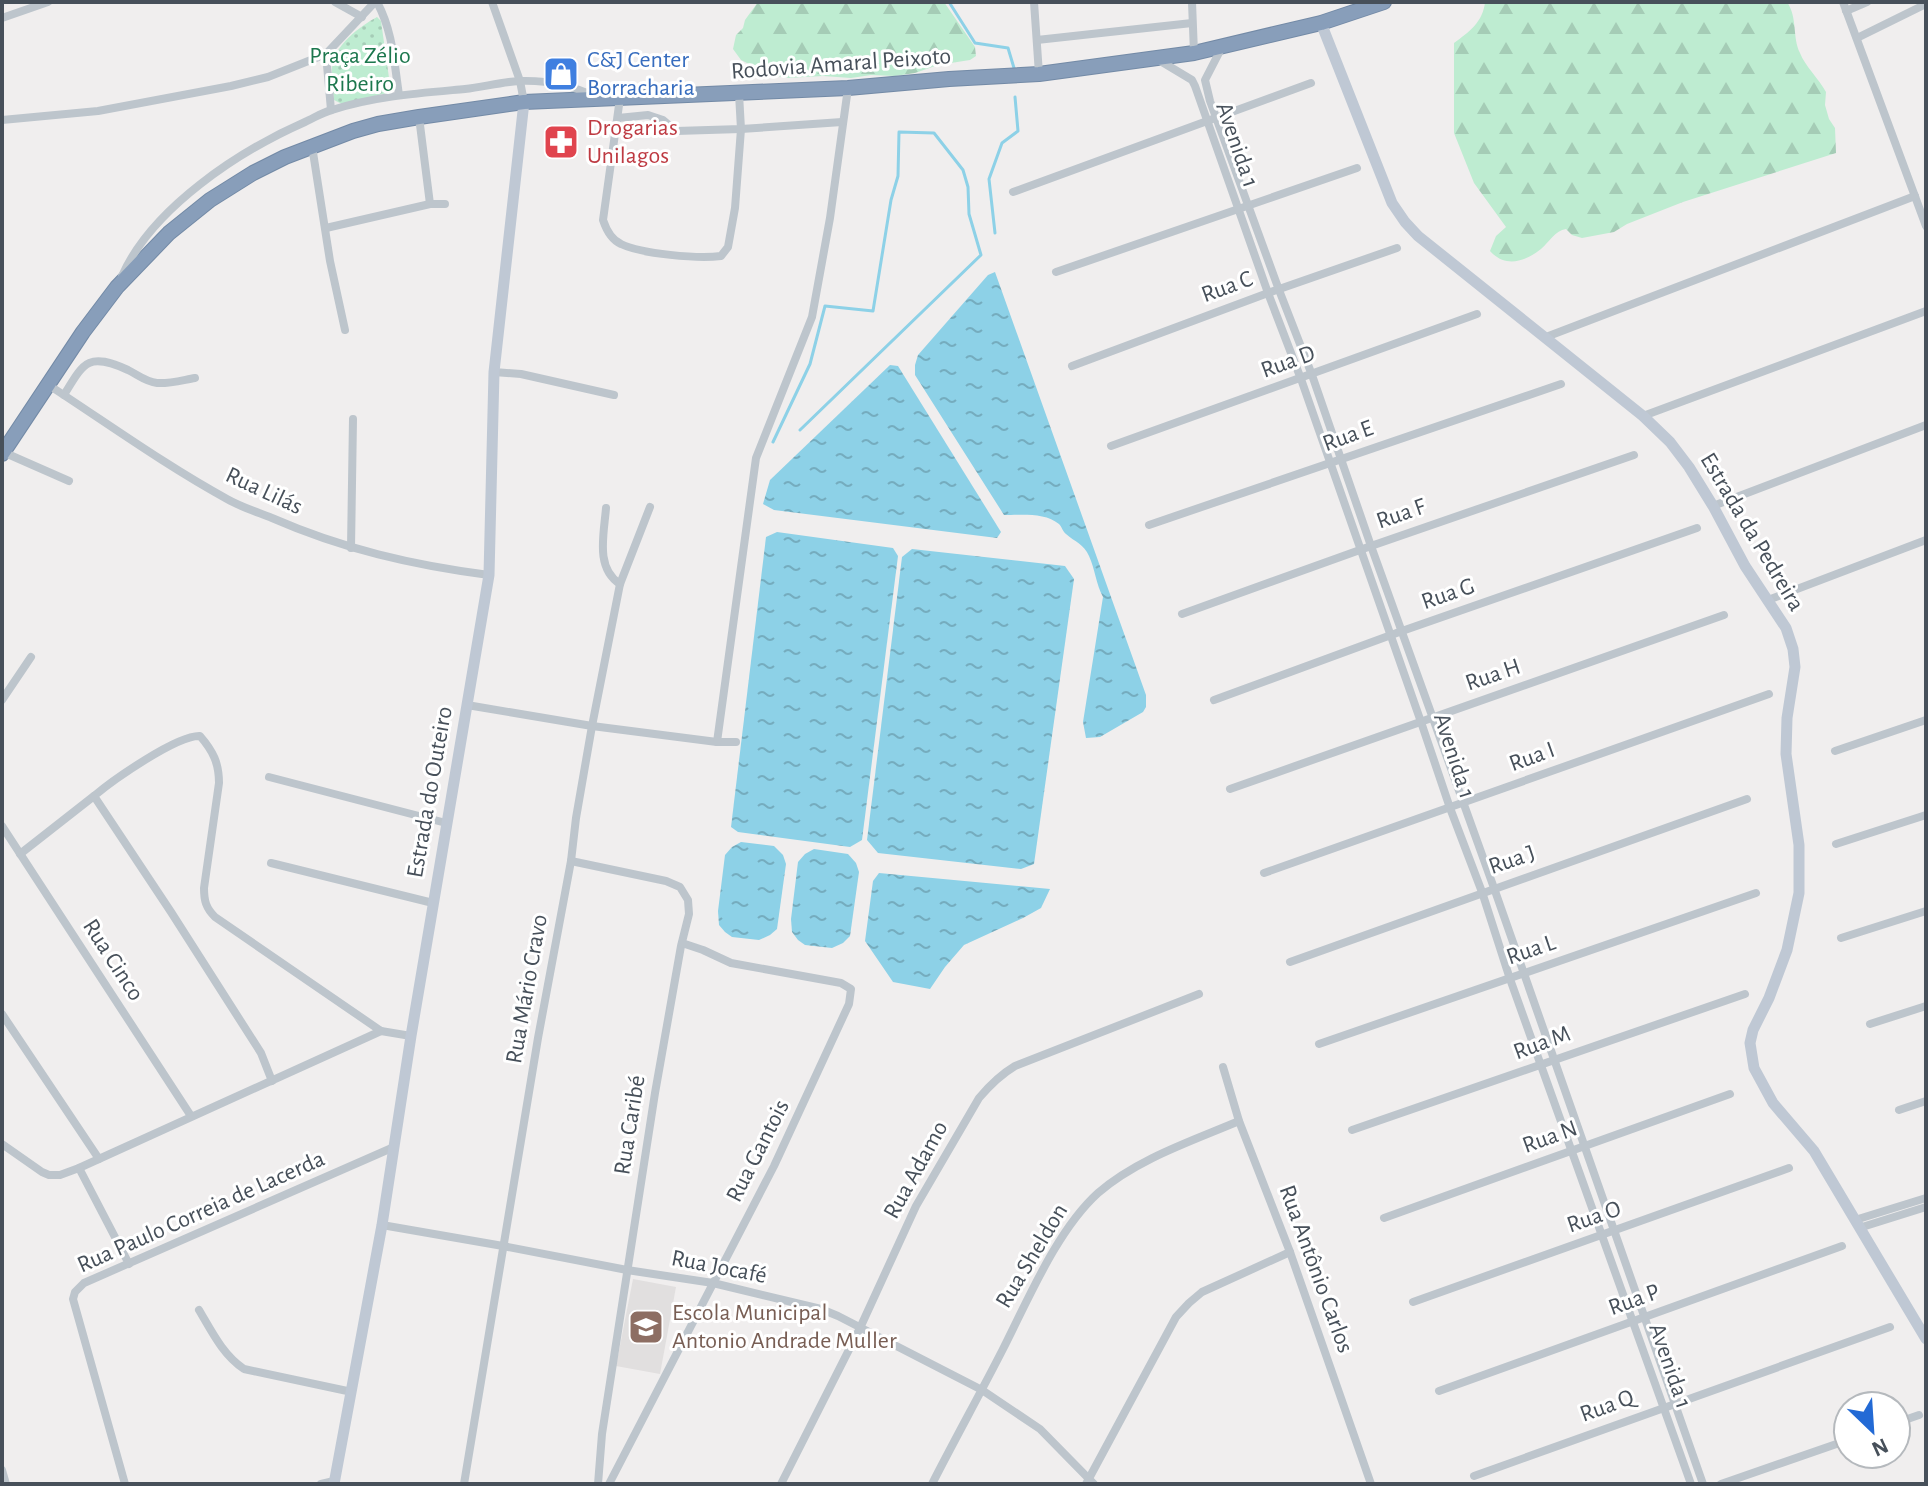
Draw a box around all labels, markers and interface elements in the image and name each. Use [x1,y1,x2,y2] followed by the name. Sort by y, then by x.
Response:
[309,44,411,96] park label: Praça Zélio Ribeiro
[730,44,952,84] street label: Rodovia Amaral Peixoto
[587,48,695,100] place label: C&J Center Borracharia
[542,55,580,93] shop icon: C&J Center Borracharia
[1211,99,1263,191] street label: Avenida 1
[587,116,678,168] place label: Drogarias Unilagos
[542,123,580,161] pharmacy icon: Drogarias Unilagos
[1198,267,1256,307] street label: Rua C
[1258,341,1318,383] street label: Rua D
[1320,416,1377,456] street label: Rua E
[1695,449,1809,615] street label: Estrada da Pedreira
[222,463,306,519] street label: Rua Lilás
[1373,494,1429,534] street label: Rua F
[1418,574,1478,614] street label: Rua G
[1462,654,1524,696] street label: Rua H
[403,704,457,880] street label: Estrada do Outeiro
[1429,710,1479,802] street label: Avenida 1
[1506,738,1558,776] street label: Rua I
[1486,841,1538,879] street label: Rua J
[502,913,552,1065] street label: Rua Mário Cravo
[78,915,148,1005] street label: Rua Cinco
[1503,930,1559,970] street label: Rua L
[1510,1022,1574,1064] street label: Rua M
[610,1074,650,1176] street label: Rua Caribé
[722,1096,794,1206] street label: Rua Gantois
[1519,1116,1581,1158] street label: Rua N
[879,1117,953,1223] street label: Rua Adamo
[74,1147,328,1277] street label: Rua Paulo Correia de Lacerda
[1275,1182,1357,1356] street label: Rua Antônio Carlos
[1564,1197,1624,1237] street label: Rua O
[992,1200,1072,1312] street label: Rua Sheldon
[669,1246,769,1288] street label: Rua Jocafé
[1605,1280,1663,1320] street label: Rua P
[672,1301,897,1353] place label: Escola Municipal Antonio Andrade Muller
[627,1308,665,1346] school or university icon: Escola Municipal Antonio Andrade Muller
[1644,1320,1696,1412] street label: Avenida 1
[1577,1384,1640,1427] street label: Rua Q
[1832,1390,1912,1470] north arrow
[1868,1434,1892,1460] text: N

